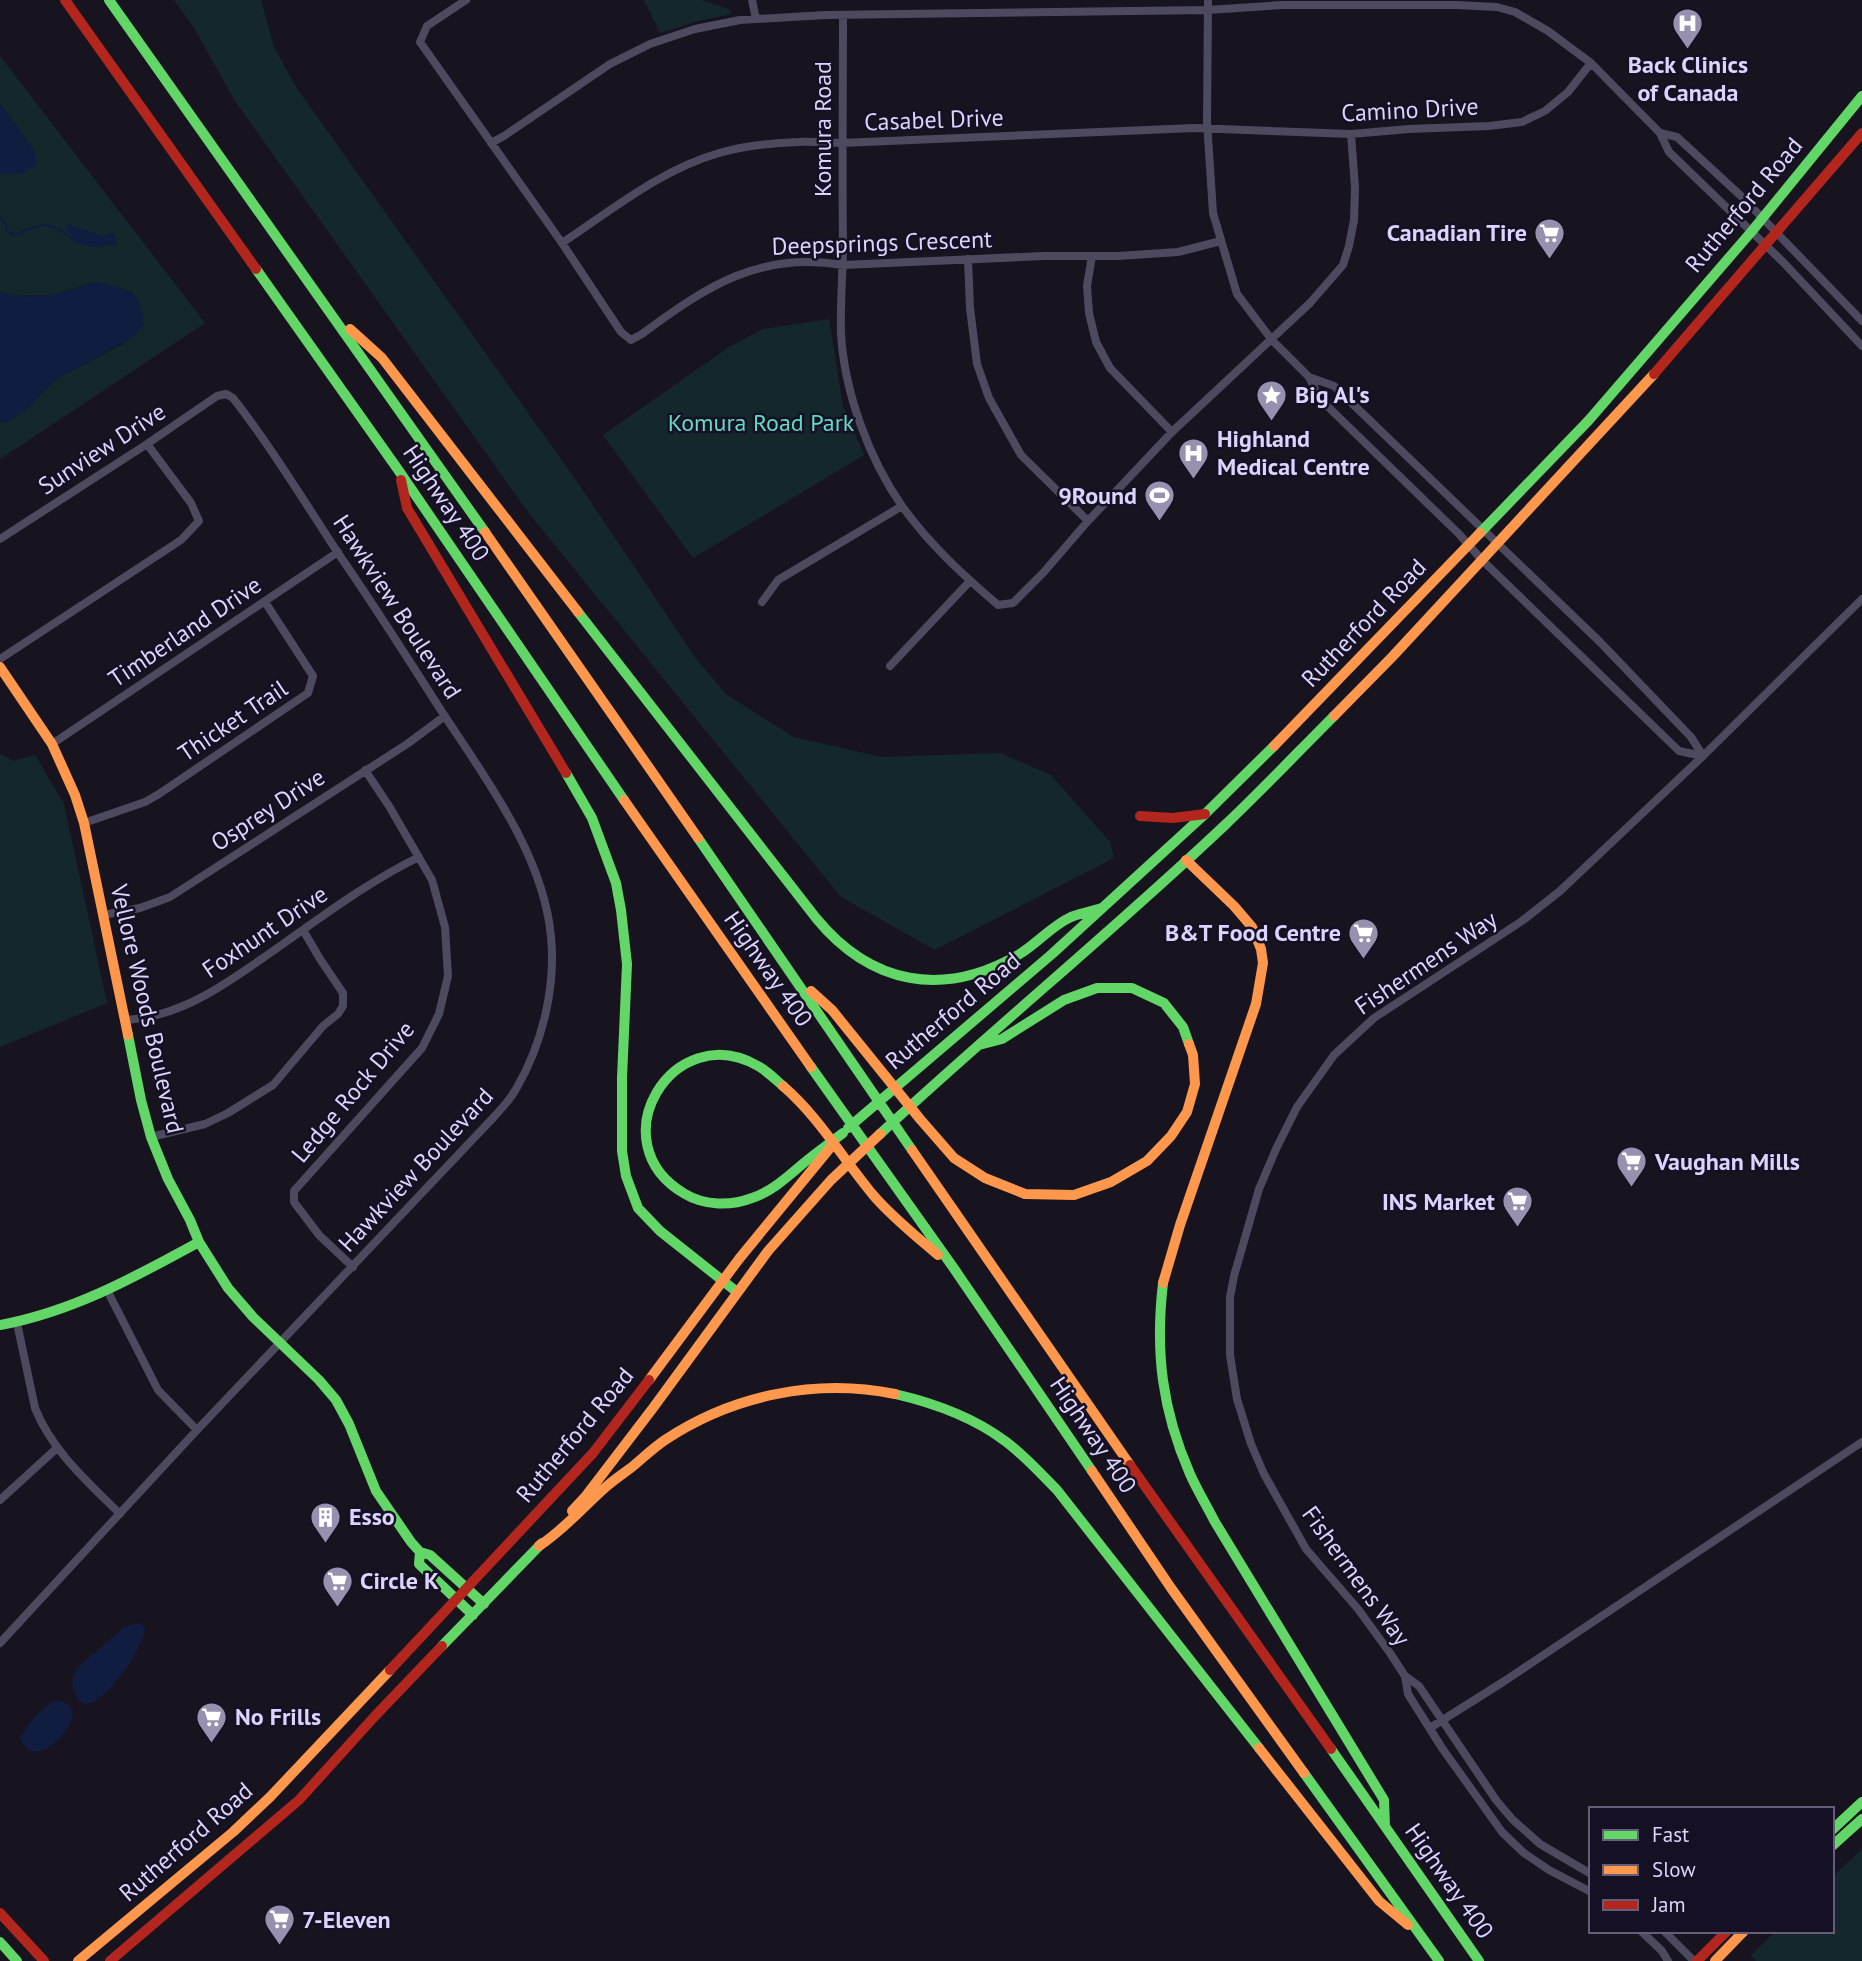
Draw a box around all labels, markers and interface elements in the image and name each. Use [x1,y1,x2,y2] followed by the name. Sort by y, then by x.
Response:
[1671,6,1705,50] hospital icon: Back Clinics of Canada
[1628,49,1748,108] place label: Back Clinics of Canada
[807,61,838,197] street label: Komura Road
[1341,90,1479,129] street label: Camino Drive
[864,102,1004,137] street label: Casabel Drive
[1678,131,1809,279] street label: Rutherford Road
[1533,216,1567,260] supermarket icon: Canadian Tire
[1387,217,1527,248] place label: Canadian Tire
[771,223,993,262] street label: Deepsprings Crescent
[1255,378,1289,422] place icon: Big Al's
[1295,379,1370,410] place label: Big Al's
[32,396,171,501] street label: Sunview Drive
[668,407,855,438] park label: Komura Road Park
[1217,423,1370,482] place label: Highland Medical Centre
[1177,436,1211,480] hospital icon: Highland Medical Centre
[396,438,497,567] street label: Highway 400
[1143,479,1177,523] sports icon: 9Round
[1058,480,1137,511] place label: 9Round
[326,509,469,705] street label: Hawkview Boulevard
[1294,552,1433,694] street label: Rutherford Road
[102,569,267,694] street label: Timberland Drive
[172,673,293,768] street label: Thicket Trail
[205,761,331,858] street label: Osprey Drive
[196,878,333,985] street label: Foxhunt Drive
[104,880,191,1136] street label: Vellore Woods Boulevard
[1349,904,1503,1022] street label: Fishermens Way
[717,905,820,1033] street label: Highway 400
[1347,916,1381,960] supermarket icon: B&T Food Centre
[1165,917,1341,948] place label: B&T Food Centre
[879,945,1027,1076] street label: Rutherford Road
[284,1015,421,1169] street label: Ledge Rock Drive
[332,1081,500,1258] street label: Hawkview Boulevard
[1615,1145,1649,1189] supermarket icon: Vaughan Mills
[1654,1146,1800,1177] place label: Vaughan Mills
[1501,1185,1535,1229] supermarket icon: INS Market
[1382,1186,1496,1217] place label: INS Market
[509,1361,640,1509] street label: Rutherford Road
[1043,1370,1144,1499] street label: Highway 400
[309,1500,343,1544] building icon: Esso
[1295,1500,1418,1652] street label: Fishermens Way
[349,1501,395,1532] place label: Esso
[320,1564,354,1608] supermarket icon: Circle K
[360,1565,439,1596] place label: Circle K
[195,1700,229,1744] supermarket icon: No Frills
[235,1701,321,1732] place label: No Frills
[112,1775,259,1908] street label: Rutherford Road
[1589,1807,1834,1933] legend
[1398,1817,1501,1945] street label: Highway 400
[1652,1821,1689,1848] text: Fast
[1652,1856,1696,1883] text: Slow
[1651,1891,1686,1918] text: Jam
[262,1903,296,1947] supermarket icon: 7-Eleven
[302,1904,391,1935] place label: 7-Eleven

